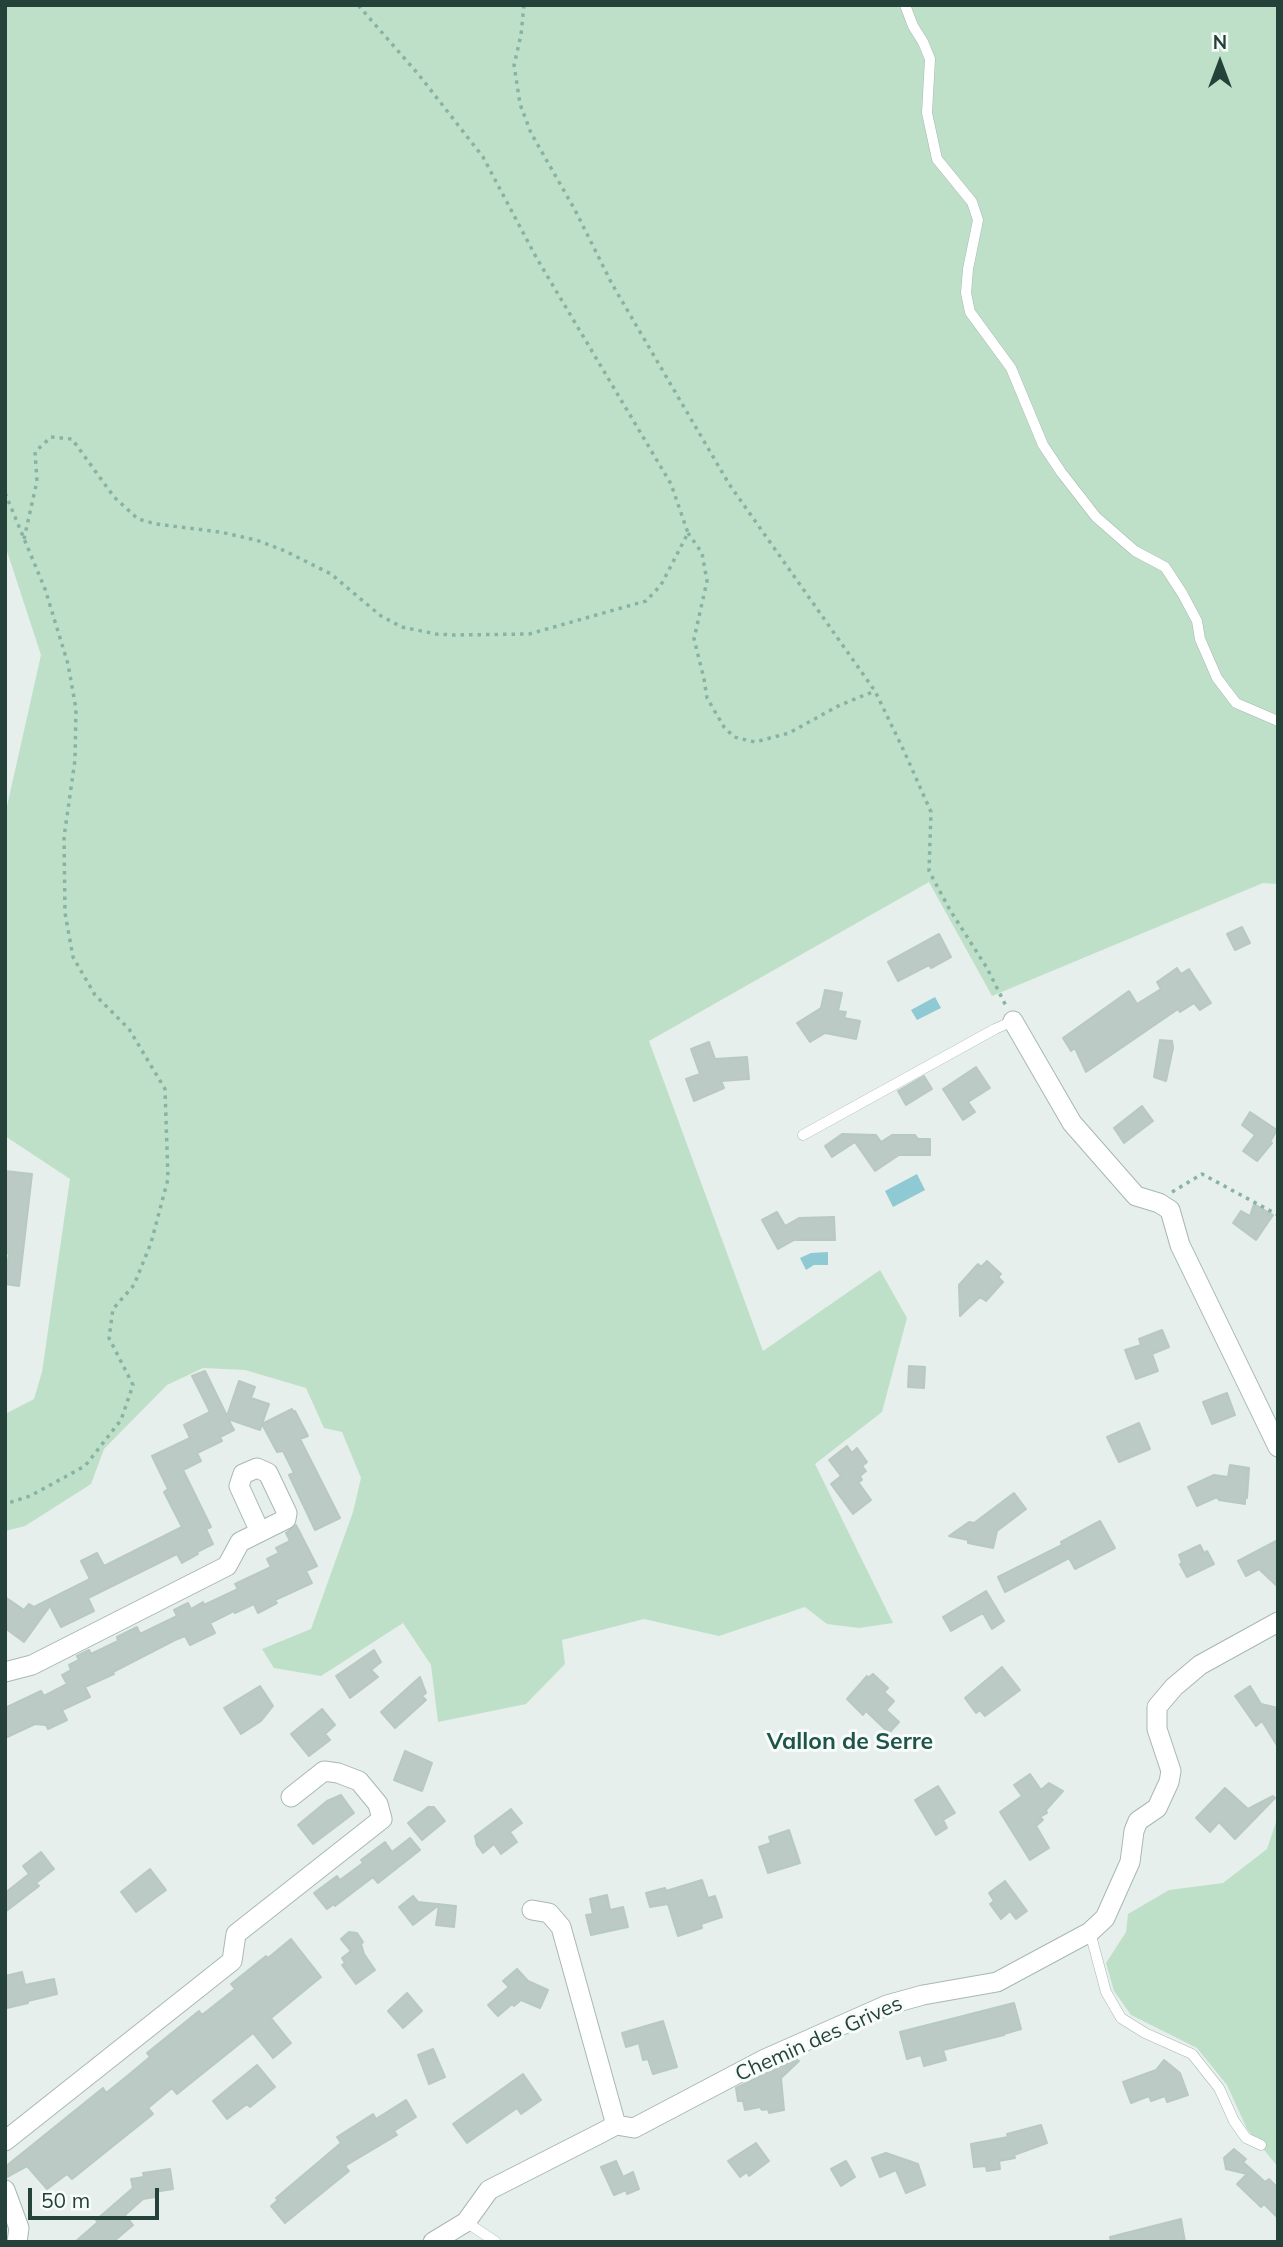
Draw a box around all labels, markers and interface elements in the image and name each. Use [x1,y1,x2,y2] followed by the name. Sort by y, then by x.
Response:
[1185,28,1255,98] north arrow
[1213,30,1227,54] text: N
[767,1728,933,1756] district label: Vallon de Serre
[732,1991,906,2087] street label: Chemin des Grives
[32,2174,163,2218] scale bar
[41,2187,90,2213] text: 50 m

